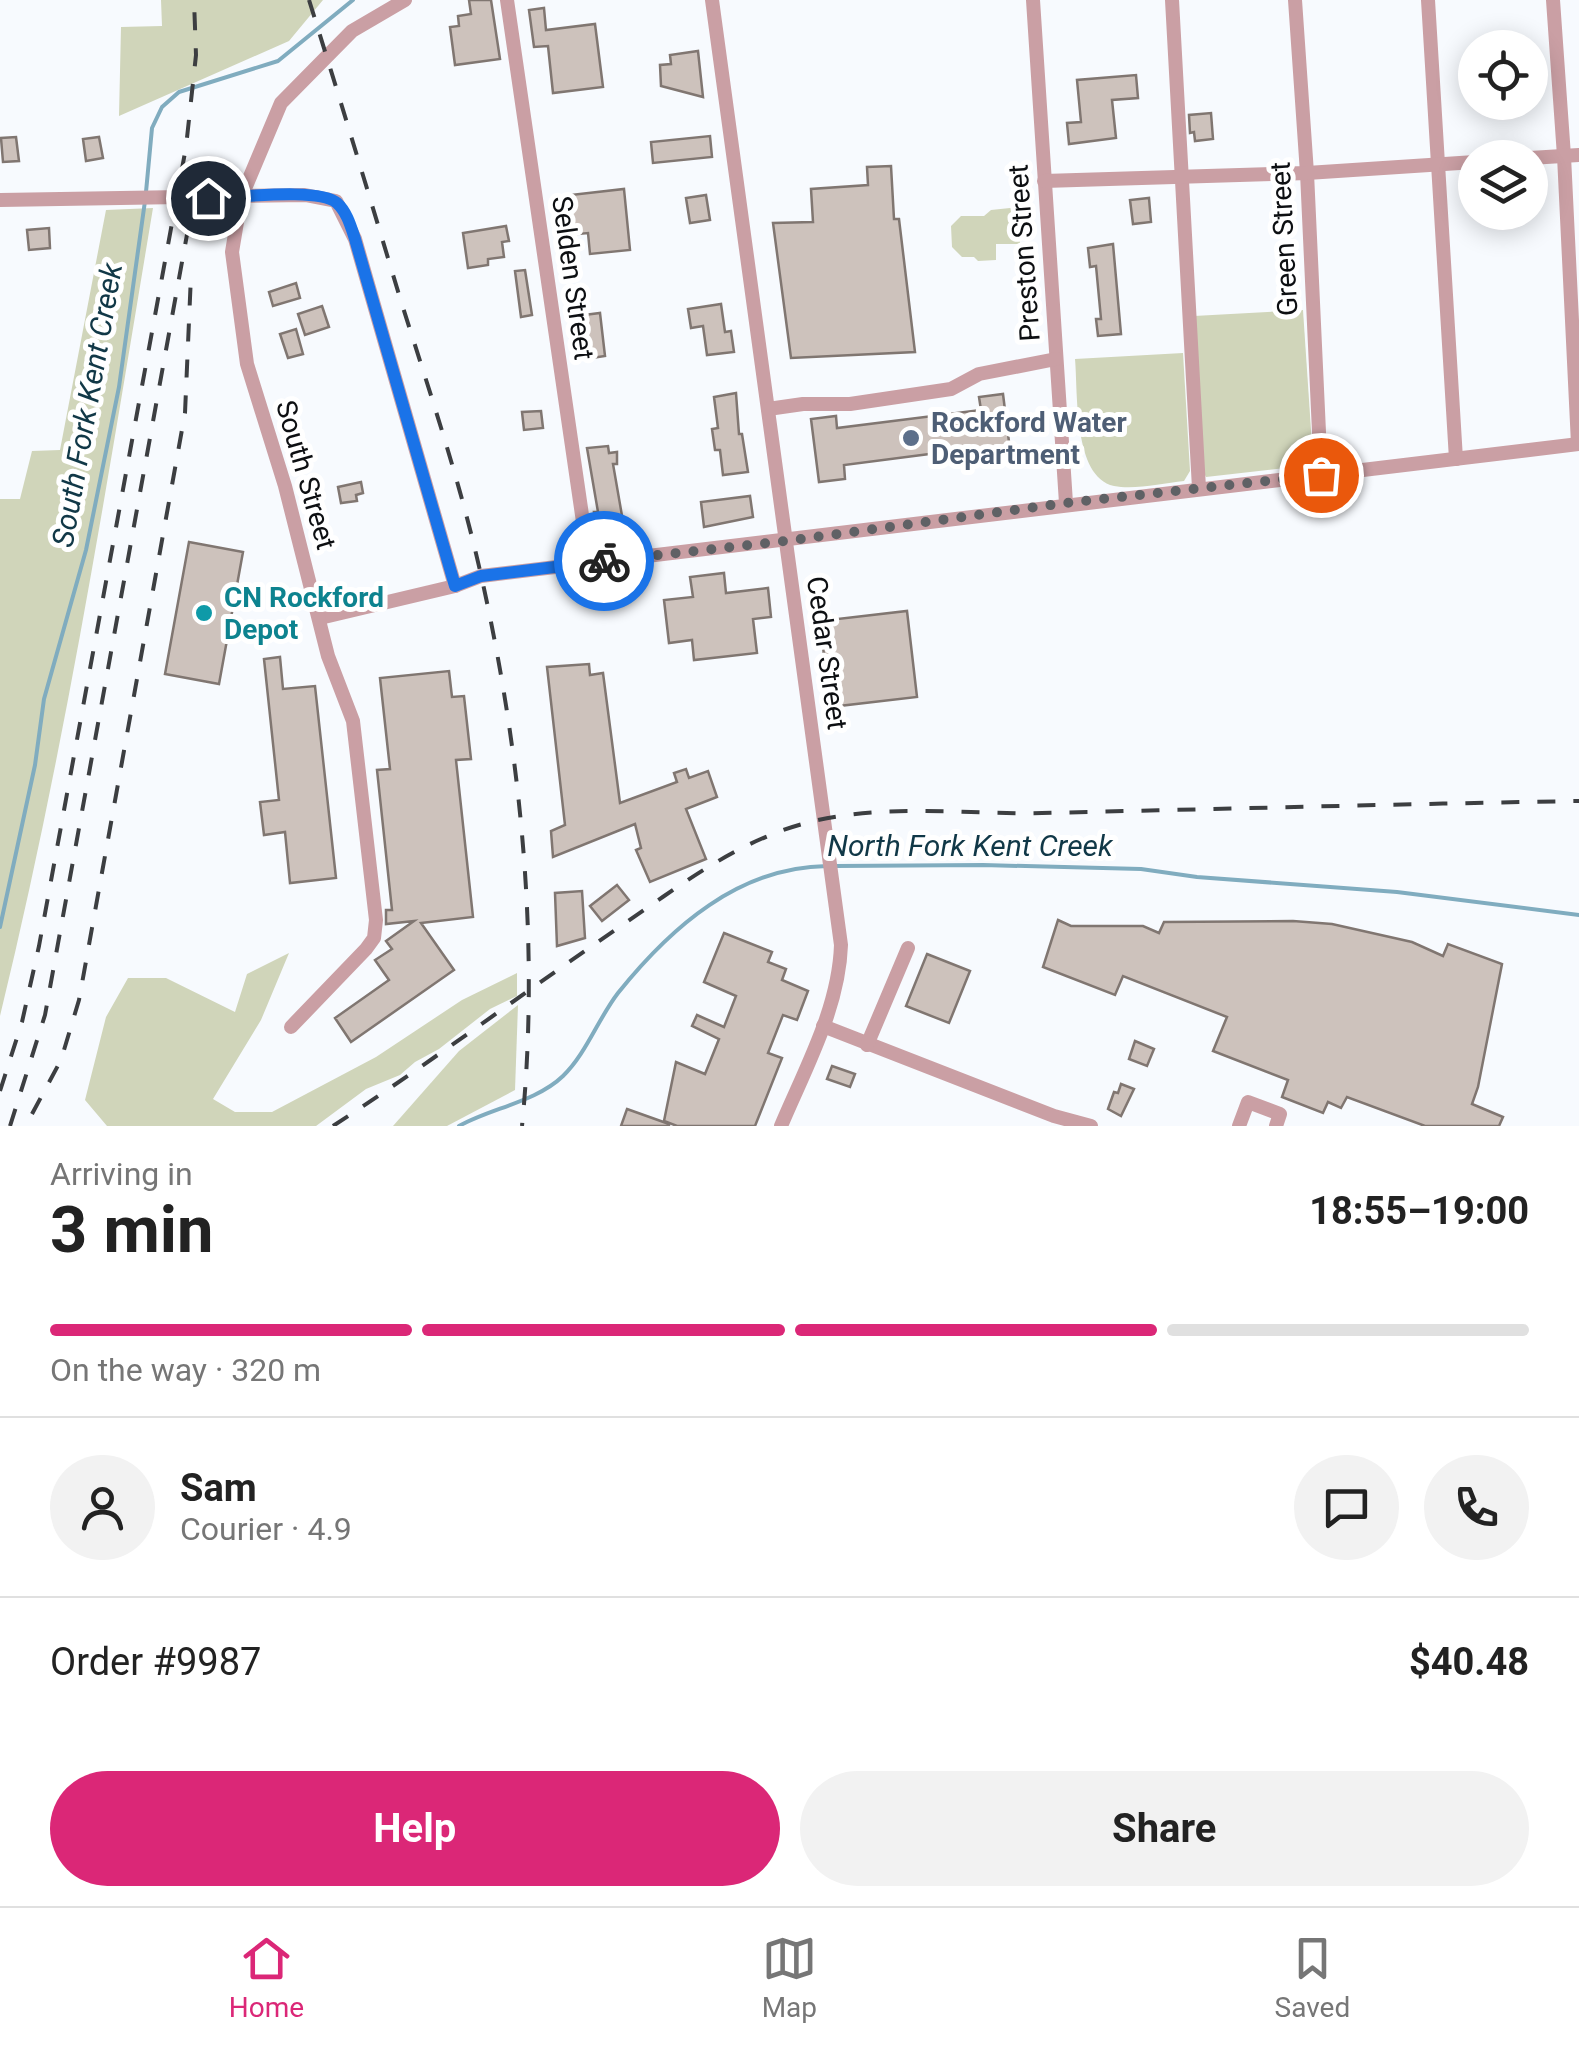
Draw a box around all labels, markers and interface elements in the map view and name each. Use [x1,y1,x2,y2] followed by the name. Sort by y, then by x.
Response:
[1458,30,1548,230] map controls
[1458,30,1548,120] button: locate
[1458,140,1548,230] button: layers
[166,156,251,241] pin
[1263,161,1305,317] street label: Green Street
[1001,163,1047,343] street label: Preston Street
[181,171,236,226] icon: home
[545,194,601,362] street label: Selden Street
[45,259,129,550] water label: South Fork Kent Creek
[269,397,343,553] street label: South Street
[931,406,1127,471] place label: Rockford Water Department
[900,427,922,449] marker: Rockford Water Department
[1279,433,1364,518] pin
[1294,448,1349,503] icon: bag
[554,511,654,611] courier
[577,534,632,589] icon: bike
[800,574,854,732] street label: Cedar Street
[224,581,384,646] place label: CN Rockford Depot
[193,602,215,624] marker: CN Rockford Depot
[827,828,1114,863] water label: North Fork Kent Creek
[50,1155,193,1193] text: Arriving in
[1309,1189,1529,1233] text: 18:55–19:00
[50,1192,213,1268] text: 3 min
[50,1351,321,1389] text: On the way · 320 m
[50,1455,155,1560] button: person
[1294,1455,1399,1560] button: chat
[1424,1455,1529,1560] button: phone
[180,1466,257,1510] text: Sam
[180,1510,352,1548] text: Courier · 4.9
[50,1640,261,1684] text: Order #9987
[1409,1640,1529,1684] text: $40.48
[50,1771,780,1886] button: Help
[800,1771,1529,1886] button: Share
[229,1931,304,2024] tab: Home
[762,1931,817,2024] tab: Map
[1275,1931,1350,2024] tab: Saved

